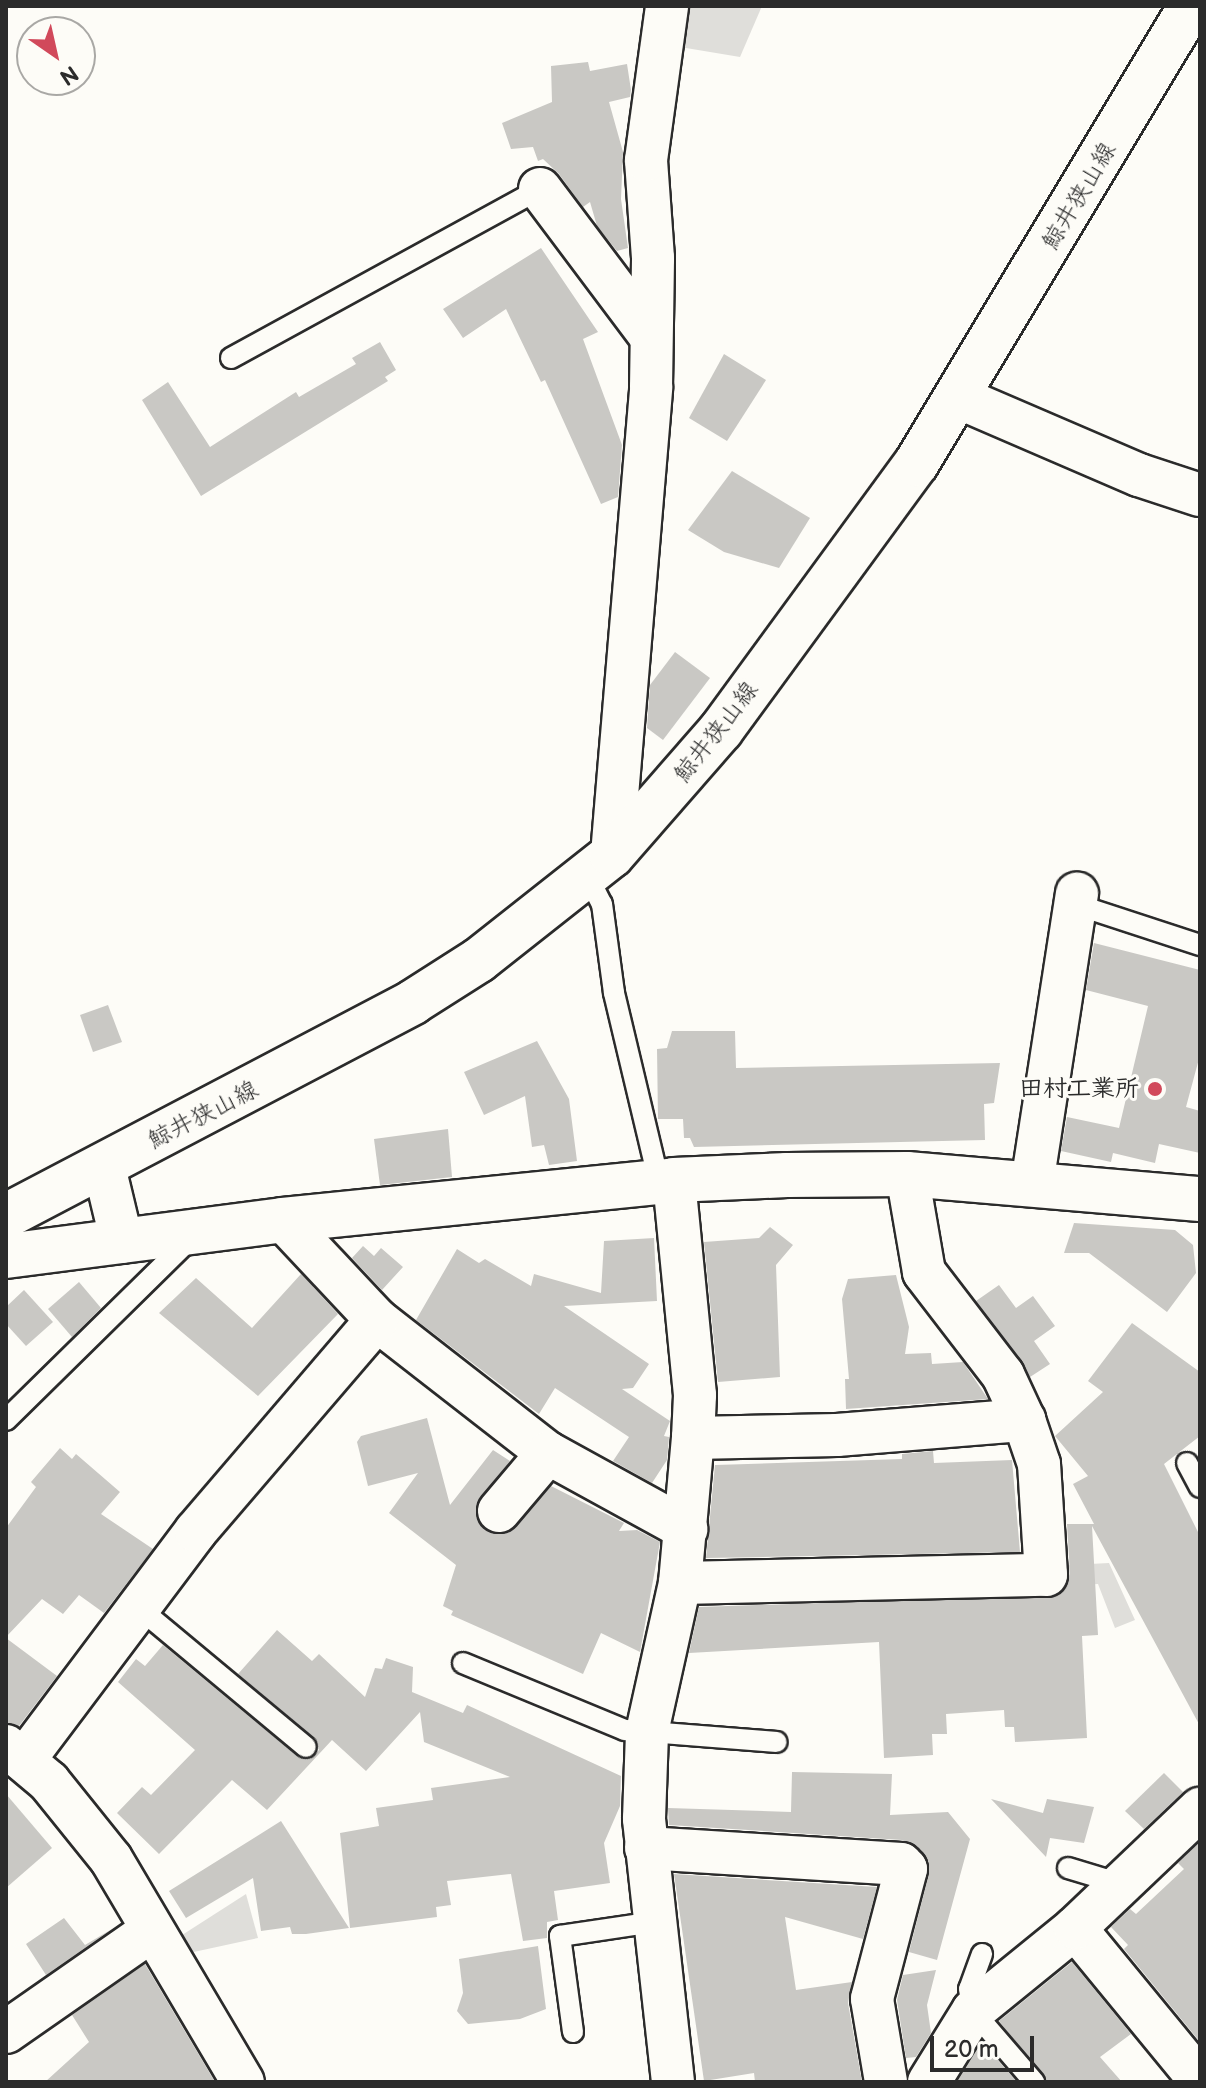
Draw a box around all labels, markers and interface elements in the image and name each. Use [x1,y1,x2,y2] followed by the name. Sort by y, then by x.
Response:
[16,16,96,96] north arrow
[54,59,83,90] text: N
[1036,137,1122,255] street label: 鯨井狭山線
[668,676,764,788] street label: 鯨井狭山線
[143,1075,263,1155] street label: 鯨井狭山線
[1019,1075,1139,1103] place label: 田村工業所
[1146,1080,1164,1098] marker: 田村工業所
[934,2020,1038,2070] scale bar
[944,2035,999,2064] text: 20 m

